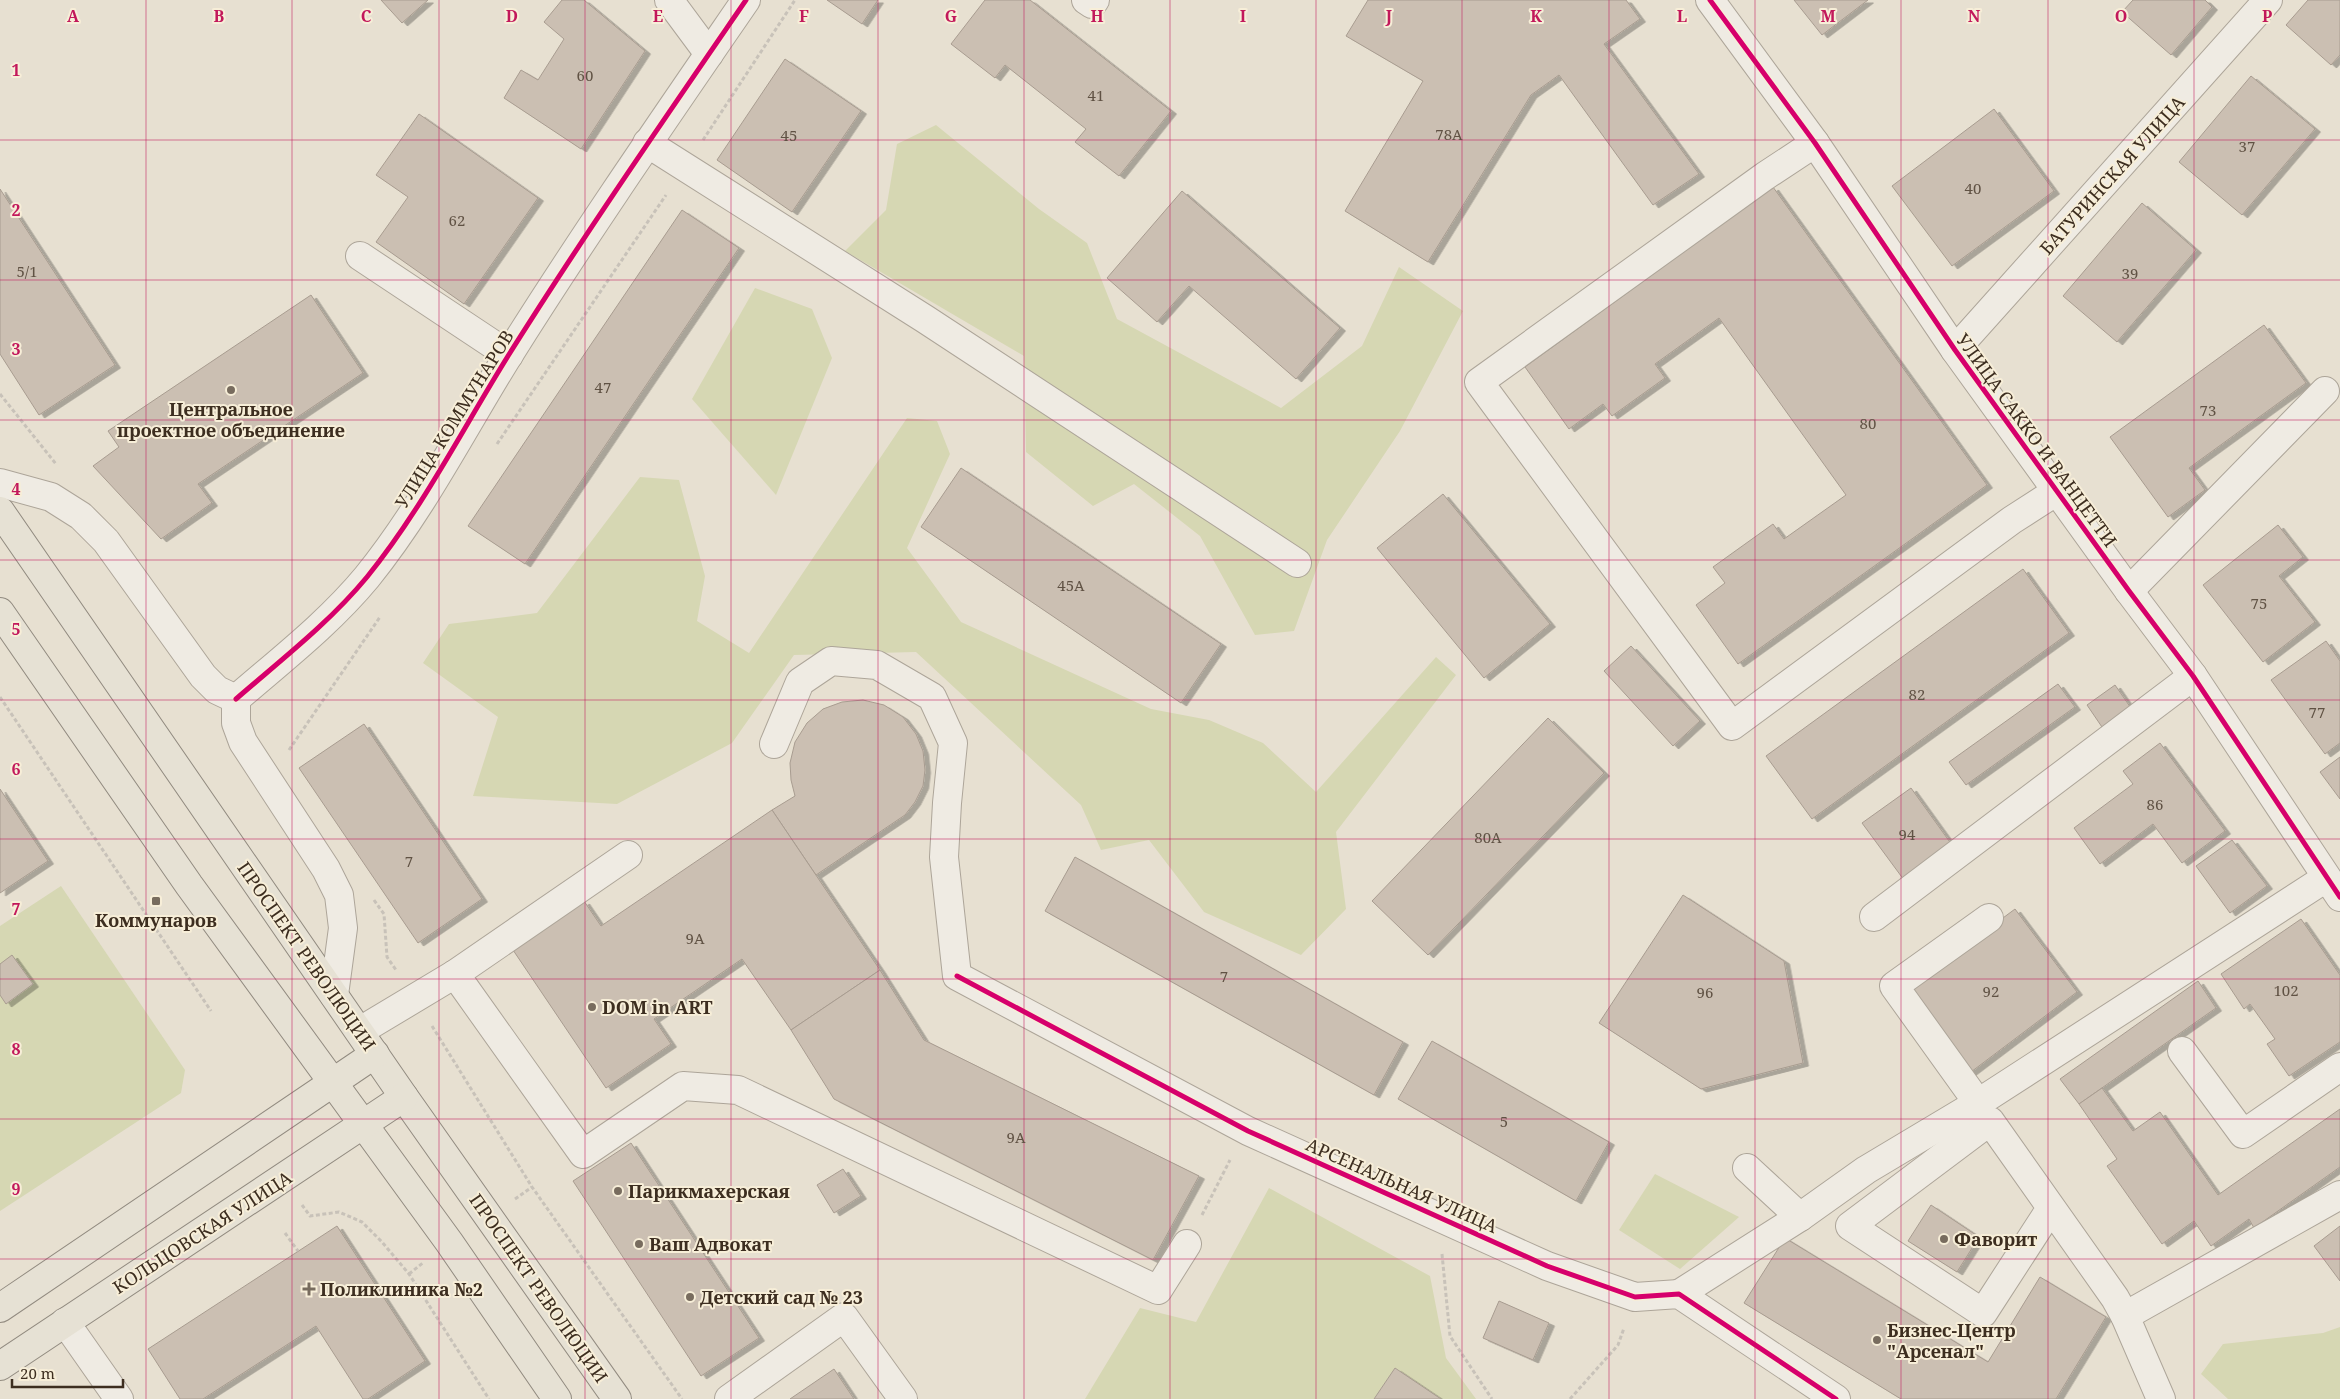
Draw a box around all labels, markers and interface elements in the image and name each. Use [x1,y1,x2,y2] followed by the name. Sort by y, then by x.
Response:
[67,5,80,27] text: A
[214,5,225,27] text: B
[361,5,372,27] text: C
[506,5,518,27] text: D
[653,5,663,27] text: E
[799,5,809,27] text: F
[945,5,957,27] text: G
[1090,5,1104,27] text: H
[1240,5,1246,27] text: I
[1385,5,1393,27] text: J
[1530,5,1542,27] text: K
[1677,5,1687,27] text: L
[1820,5,1836,27] text: M
[1968,5,1981,27] text: N
[2115,5,2127,27] text: O
[2262,5,2272,27] text: P
[11,59,21,81] text: 1
[577,65,593,85] house number: 60
[1088,85,1104,105] house number: 41
[2034,90,2190,260] street label: БАТУРИНСКАЯ УЛИЦА
[1435,124,1463,144] house number: 78А
[781,125,797,145] house number: 45
[2239,136,2255,156] house number: 37
[1965,178,1981,198] house number: 40
[11,199,21,221] text: 2
[449,210,465,230] house number: 62
[16,261,38,281] house number: 5/1
[2122,263,2138,283] house number: 39
[389,325,519,513] street label: УЛИЦА КОММУНАРОВ
[1951,328,2123,552] street label: УЛИЦА САККО И ВАНЦЕТТИ
[11,338,21,360] text: 3
[595,377,611,397] house number: 47
[225,384,237,396] marker: Центральное проектное объединение
[117,397,345,442] place label: Центральное проектное объединение
[2200,400,2216,420] house number: 73
[1860,413,1876,433] house number: 80
[11,478,21,500] text: 4
[1057,575,1085,595] house number: 45А
[2251,593,2267,613] house number: 75
[11,618,21,640] text: 5
[1909,684,1925,704] house number: 82
[2309,702,2325,722] house number: 77
[11,758,21,780] text: 6
[2147,794,2163,814] house number: 86
[1899,824,1916,844] house number: 94
[1474,827,1502,847] house number: 80А
[405,851,413,871] house number: 7
[232,857,382,1055] street label: ПРОСПЕКТ РЕВОЛЮЦИИ
[150,895,162,907] marker: Коммунаров
[11,898,21,920] text: 7
[95,908,217,932] place label: Коммунаров
[686,928,705,948] house number: 9А
[1220,966,1228,986] house number: 7
[2273,980,2299,1000] house number: 102
[1983,981,1999,1001] house number: 92
[1697,982,1713,1002] house number: 96
[602,995,713,1019] place label: DOM in ART
[586,1001,598,1013] marker: DOM in ART
[11,1038,21,1060] text: 8
[1500,1111,1508,1131] house number: 5
[1007,1127,1026,1147] house number: 9А
[1302,1132,1502,1238] street label: АРСЕНАЛЬНАЯ УЛИЦА
[108,1165,296,1299] street label: КОЛЬЦОВСКАЯ УЛИЦА
[11,1178,21,1200] text: 9
[628,1179,790,1203] place label: Парикмахерская
[612,1185,624,1197] marker: Парикмахерская
[464,1189,614,1387] street label: ПРОСПЕКТ РЕВОЛЮЦИИ
[1954,1227,2037,1251] place label: Фаворит
[649,1232,772,1256] place label: Ваш Адвокат
[1938,1233,1950,1245] marker: Фаворит
[633,1238,645,1250] marker: Ваш Адвокат
[320,1277,483,1301] place label: Поликлиника №2
[302,1282,316,1296] marker: Поликлиника №2
[700,1285,863,1309] place label: Детский сад № 23
[684,1291,696,1303] marker: Детский сад № 23
[1887,1318,2016,1363] place label: Бизнес-Центр "Арсенал"
[1871,1334,1883,1346] marker: Бизнес-Центр "Арсенал"
[12,1356,124,1388] scale bar
[20,1363,55,1383] text: 20 m

